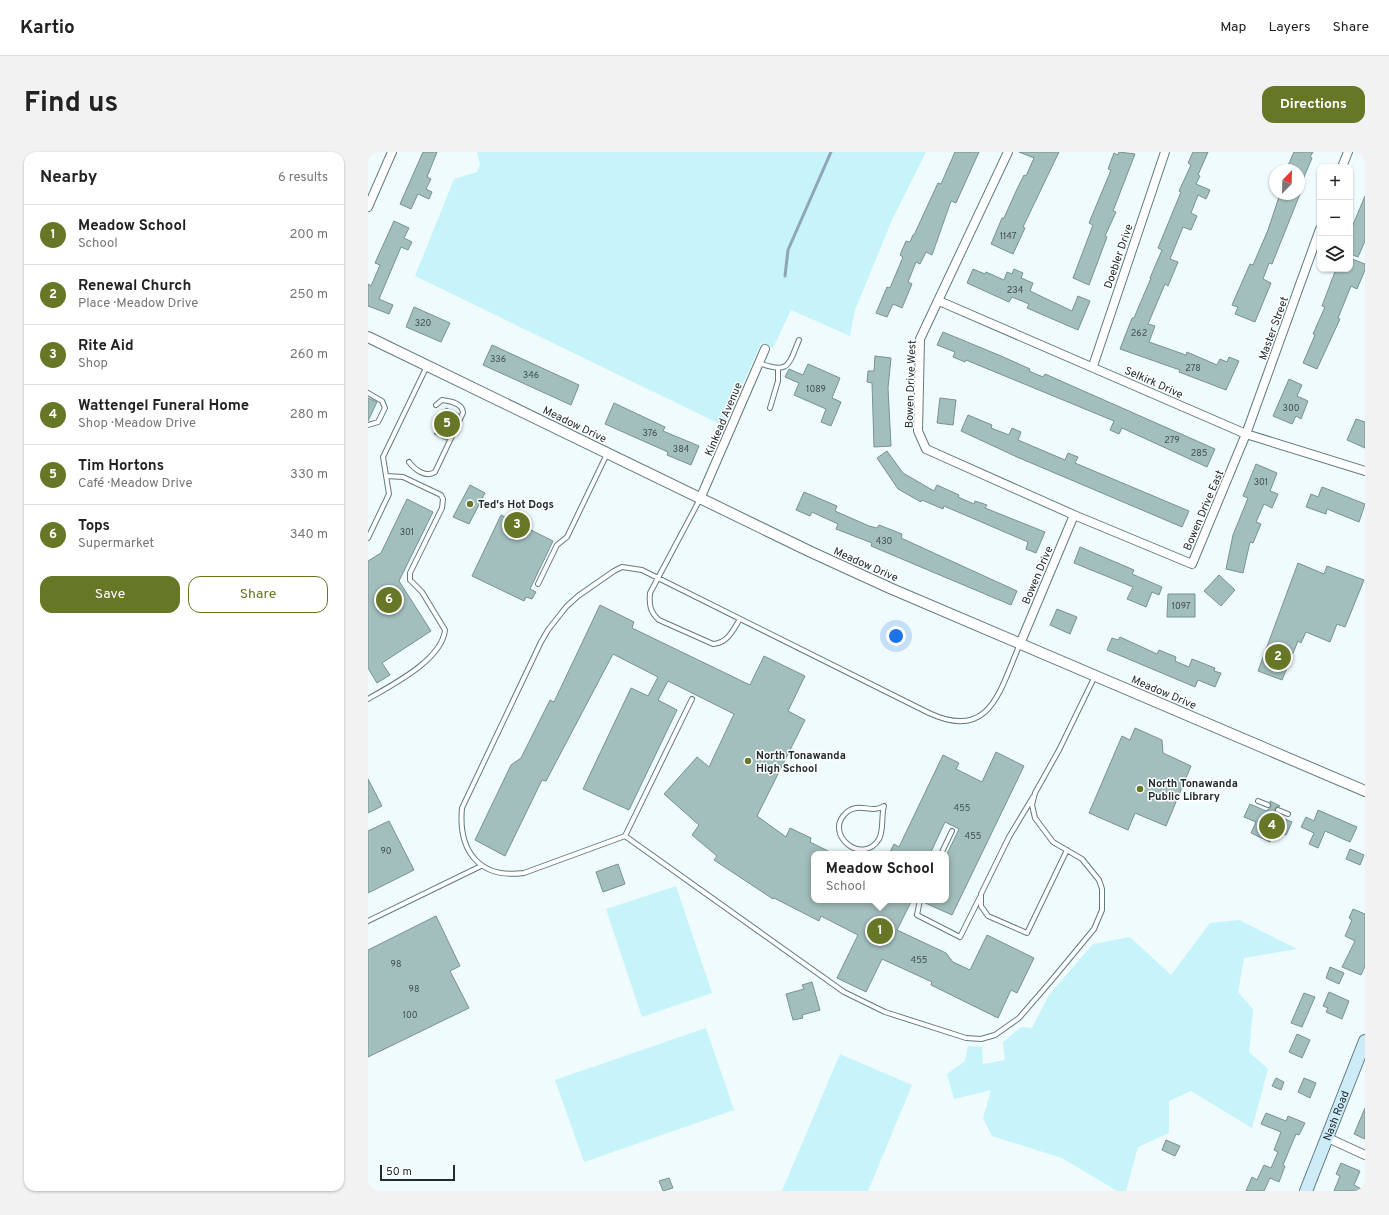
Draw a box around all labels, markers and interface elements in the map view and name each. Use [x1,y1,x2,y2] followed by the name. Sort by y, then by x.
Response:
[20,16,75,40] text: Kartio
[1220,19,1246,36] text: Map
[1268,19,1310,36] text: Layers
[1332,19,1369,36] text: Share
[24,86,118,122] text: Find us
[1262,86,1365,123] button: Directions
[1269,164,1305,200] north arrow
[1317,164,1353,272] map controls
[1317,164,1353,200] button: +
[40,167,97,189] text: Nearby
[278,170,328,186] text: 6 results
[1317,200,1353,236] button: −
[78,217,186,236] text: Meadow School
[1101,222,1137,291] street label: Doebler Drive
[50,227,56,243] text: 1
[289,227,328,243] text: 200 m
[1000,231,1017,242] house number: 1147
[78,236,118,252] text: School
[1317,236,1353,272] button: layers
[78,277,191,296] text: Renewal Church
[1007,285,1024,296] house number: 234
[49,287,57,303] text: 2
[290,287,328,303] text: 250 m
[1256,295,1292,362] street label: Master Street
[78,296,198,312] text: Place · Meadow Drive
[415,318,431,329] house number: 320
[1131,328,1147,339] house number: 262
[78,337,134,356] text: Rite Aid
[902,340,920,428] street label: Bowen Drive West
[49,347,57,363] text: 3
[290,347,328,363] text: 260 m
[490,354,506,365] house number: 336
[78,356,108,372] text: Shop
[1185,363,1201,374] house number: 278
[1122,364,1185,402] street label: Selkirk Drive
[523,370,539,381] house number: 346
[702,380,746,458] street label: Kinkead Avenue
[806,384,826,395] house number: 1089
[78,397,249,416] text: Wattengel Funeral Home
[540,403,609,446] street label: Meadow Drive
[1283,403,1300,414] house number: 300
[49,407,57,423] text: 4
[290,407,328,423] text: 280 m
[434,409,460,439] pin: 5
[78,416,196,432] text: Shop · Meadow Drive
[643,428,657,439] house number: 376
[1164,435,1180,446] house number: 279
[673,444,690,455] house number: 384
[1191,448,1207,459] house number: 285
[78,457,164,476] text: Tim Hortons
[49,467,57,483] text: 5
[290,467,328,483] text: 330 m
[1181,468,1227,553] street label: Bowen Drive East
[78,476,192,492] text: Café · Meadow Drive
[1254,477,1268,488] house number: 301
[478,498,554,512] place label: Ted's Hot Dogs
[465,499,475,509] marker: Ted's Hot Dogs
[504,510,530,540] pin: 3
[78,517,110,536] text: Tops
[49,527,57,543] text: 6
[290,527,328,543] text: 340 m
[400,527,414,538] house number: 301
[78,536,154,552] text: Supermarket
[876,536,893,547] house number: 430
[831,544,900,585] street label: Meadow Drive
[1019,544,1057,607] street label: Bowen Drive
[40,576,180,613] button: Save
[188,576,328,613] button: Share
[376,585,402,615] pin: 6
[1172,601,1191,612] house number: 1097
[886,626,906,646] your location
[1265,642,1291,672] pin: 2
[1129,673,1198,713] street label: Meadow Drive
[756,749,846,776] place label: North Tonawanda High School
[743,756,753,766] marker: North Tonawanda High School
[1148,777,1238,804] place label: North Tonawanda Public Library
[1135,784,1145,794] marker: North Tonawanda Public Library
[954,803,970,814] house number: 455
[1259,811,1285,841] pin: 4
[965,831,981,842] house number: 455
[380,846,392,857] house number: 90
[811,851,949,903] popup
[826,860,934,879] text: Meadow School
[826,879,866,895] text: School
[867,916,893,946] pin: 1
[911,955,927,966] house number: 455
[391,959,401,970] house number: 98
[409,984,419,995] house number: 98
[403,1010,418,1021] house number: 100
[1320,1089,1353,1143] street label: Nash Road
[380,1163,455,1182] scale bar
[386,1165,412,1179] text: 50 m

